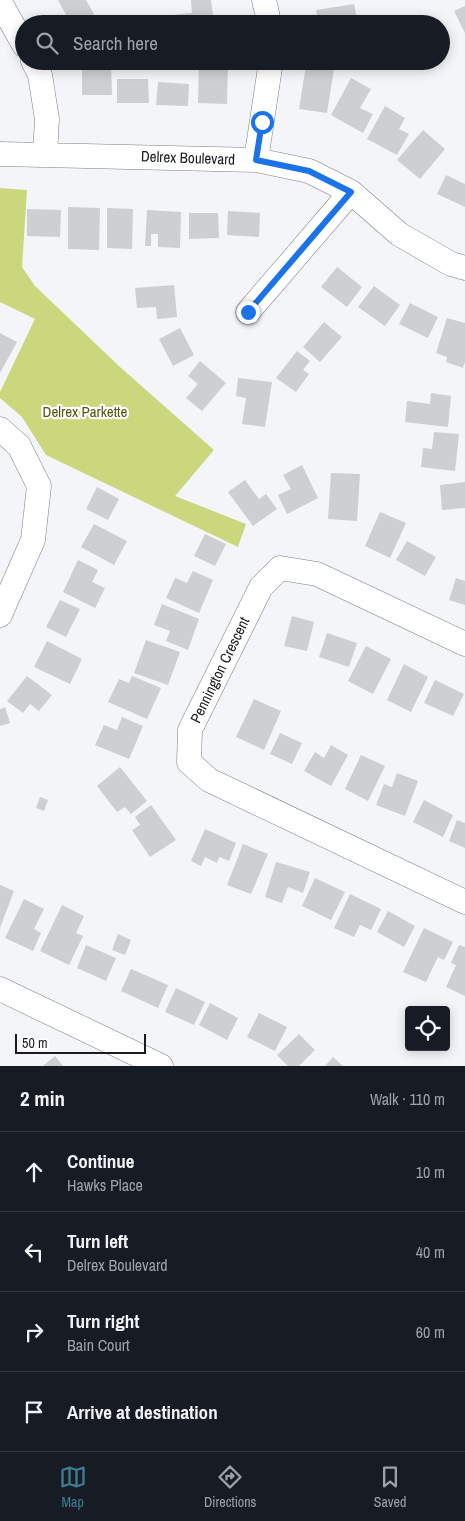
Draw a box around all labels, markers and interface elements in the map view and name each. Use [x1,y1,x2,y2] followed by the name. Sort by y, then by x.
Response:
[15,15,450,70] search box
[33,29,61,57] icon: search
[73,30,158,56] text: Search here
[251,111,274,134] route start
[141,145,236,170] street label: Delrex Boulevard
[237,301,260,324] route end
[43,401,128,422] park label: Delrex Parkette
[185,613,255,726] street label: Pennington Crescent
[405,1006,450,1051] map controls
[405,1006,450,1051] button: locate
[15,1031,146,1054] scale bar
[22,1034,48,1052] text: 50 m
[20,1084,65,1113] text: 2 min
[370,1088,445,1110] text: Walk · 110 m
[67,1148,135,1174] text: Continue
[20,1158,48,1186] icon: ahead
[416,1161,445,1183] text: 10 m
[67,1174,143,1196] text: Hawks Place
[67,1228,128,1254] text: Turn left
[20,1238,48,1266] icon: left
[416,1241,445,1263] text: 40 m
[67,1254,168,1276] text: Delrex Boulevard
[67,1308,139,1334] text: Turn right
[20,1318,48,1346] icon: right
[416,1321,445,1343] text: 60 m
[67,1334,130,1356] text: Bain Court
[20,1398,48,1426] icon: arrive
[67,1399,218,1425] text: Arrive at destination
[59,1463,87,1511] tab: Map
[204,1463,256,1511] tab: Directions
[374,1463,406,1511] tab: Saved

